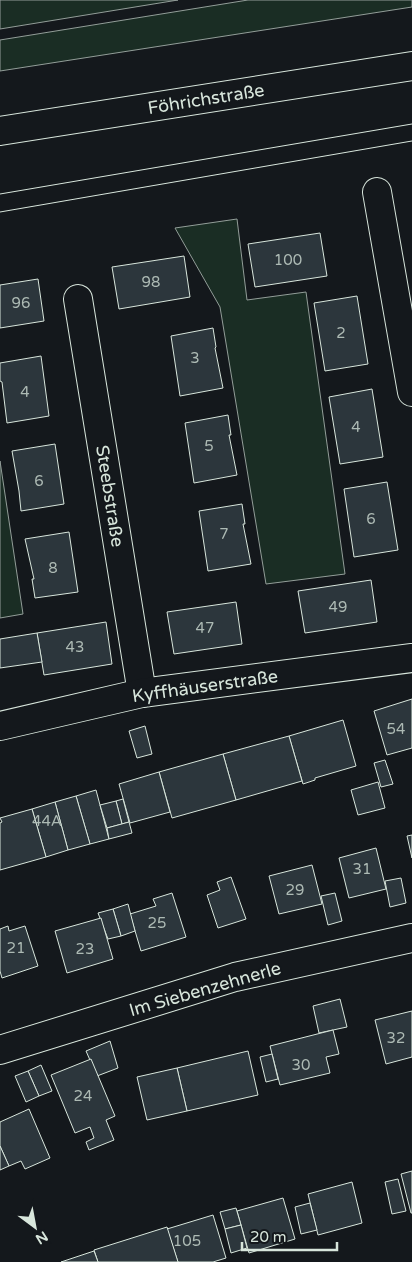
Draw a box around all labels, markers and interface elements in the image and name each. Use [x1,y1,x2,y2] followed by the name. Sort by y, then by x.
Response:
[146,79,266,119] street label: Föhrichstraße
[274,251,302,269] house number: 100
[142,273,160,291] house number: 98
[12,294,30,312] house number: 96
[336,324,346,342] house number: 2
[190,349,200,367] house number: 3
[20,383,30,401] house number: 4
[351,418,361,436] house number: 4
[204,437,214,455] house number: 5
[91,444,129,548] street label: Steebstraße
[34,472,44,490] house number: 6
[366,510,376,528] house number: 6
[219,525,229,543] house number: 7
[48,559,58,577] house number: 8
[329,598,347,616] house number: 49
[196,619,214,637] house number: 47
[66,638,84,656] house number: 43
[131,665,279,707] street label: Kyffhäuserstraße
[387,720,405,738] house number: 54
[32,812,62,830] house number: 44A
[353,860,371,878] house number: 31
[286,881,304,899] house number: 29
[148,914,166,932] house number: 25
[7,939,25,957] house number: 21
[76,940,94,958] house number: 23
[126,957,284,1021] street label: Im Siebenzehnerle
[387,1029,405,1047] house number: 32
[292,1056,310,1074] house number: 30
[74,1087,92,1105] house number: 24
[10,1202,60,1252] north arrow
[242,1220,337,1252] scale bar
[32,1227,51,1248] text: N
[250,1228,287,1246] text: 20 m
[173,1232,201,1250] house number: 105

